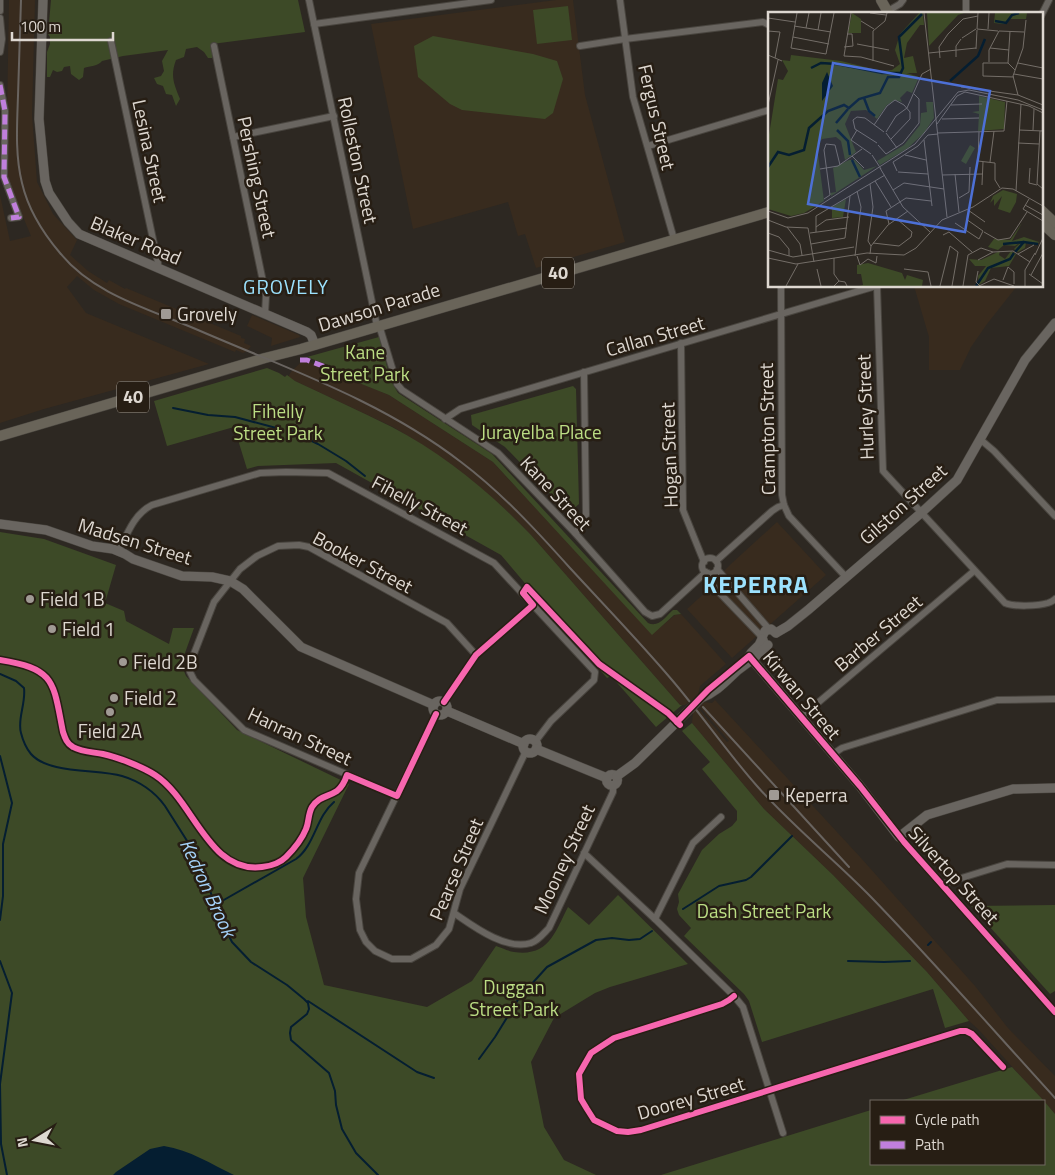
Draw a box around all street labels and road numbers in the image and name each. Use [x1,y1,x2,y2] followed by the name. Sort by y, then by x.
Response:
[631,61,684,173] street label: Fergus Street
[331,94,386,226] street label: Rolleston Street
[125,97,176,205] street label: Lesina Street
[230,113,285,241] street label: Pershing Street
[86,207,186,272] street label: Blaker Road
[542,258,574,288] road number: 40
[314,274,443,339] street label: Dawson Parade
[602,308,708,363] street label: Callan Street
[848,353,881,460] street label: Hurley Street
[751,362,782,495] street label: Crampton Street
[117,382,149,412] road number: 40
[652,402,685,508] street label: Hogan Street
[514,449,599,537] street label: Kane Street
[852,456,953,551] street label: Gilston Street
[367,467,474,542] street label: Fihelly Street
[75,510,196,572] street label: Madsen Street
[308,523,419,600] street label: Booker Street
[827,587,928,678] street label: Barber Street
[756,644,849,746] street label: Kirwan Street
[243,699,357,772] street label: Hanran Street
[525,799,602,918] street label: Mooney Street
[421,813,490,924] street label: Pearse Street
[902,819,1007,931] street label: Silvertop Street
[634,1068,748,1127] street label: Doorey Street

